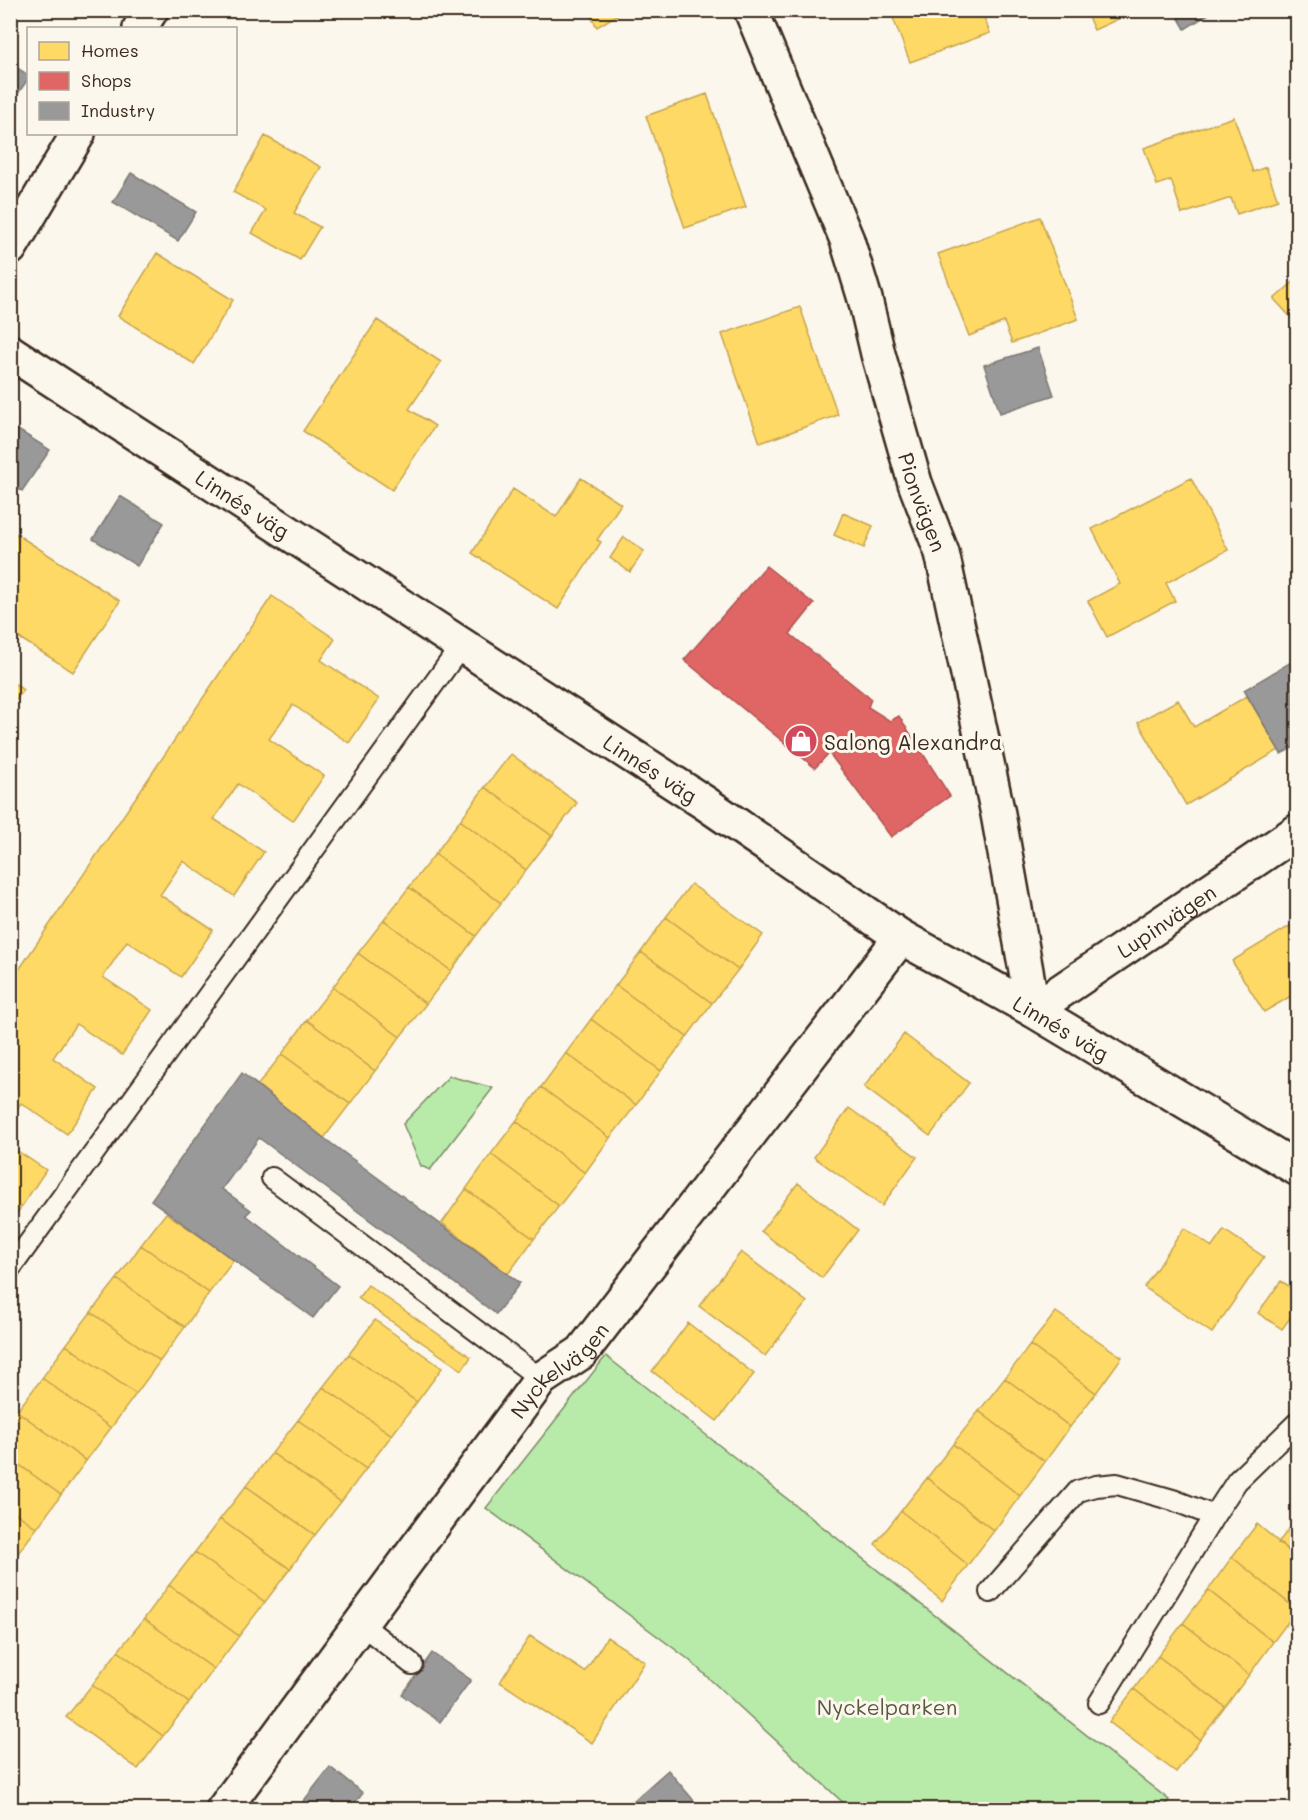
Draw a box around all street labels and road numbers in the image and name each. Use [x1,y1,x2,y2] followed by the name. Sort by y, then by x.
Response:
[893,449,954,555] street label: Pionvägen
[191,463,295,544] street label: Linnés väg
[599,728,703,808] street label: Linnés väg
[1111,877,1221,963] street label: Lupinvägen
[1009,988,1114,1066] street label: Linnés väg
[504,1316,614,1423] street label: Nyckelvägen

